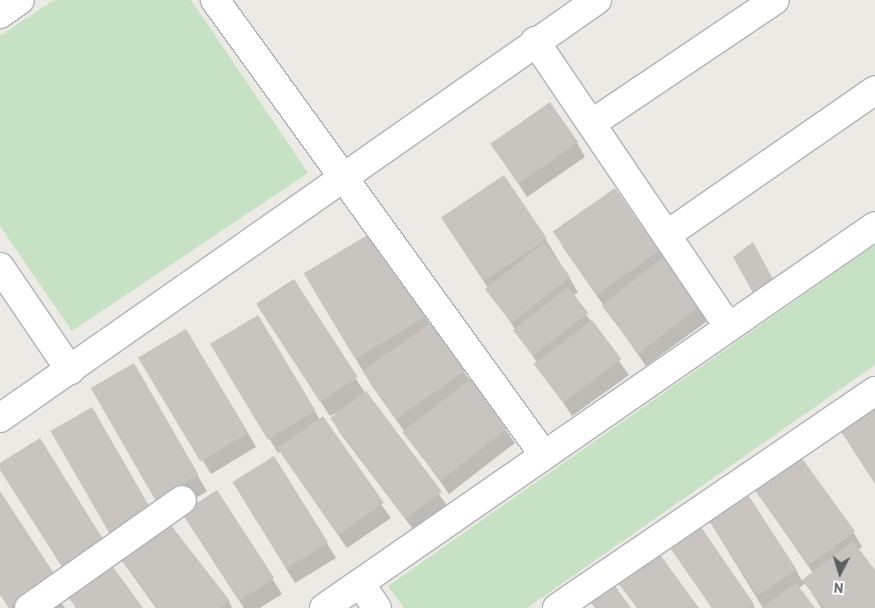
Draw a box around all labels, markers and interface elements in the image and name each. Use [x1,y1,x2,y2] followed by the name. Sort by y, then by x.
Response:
[815,548,865,598] north arrow
[833,579,844,597] text: N

